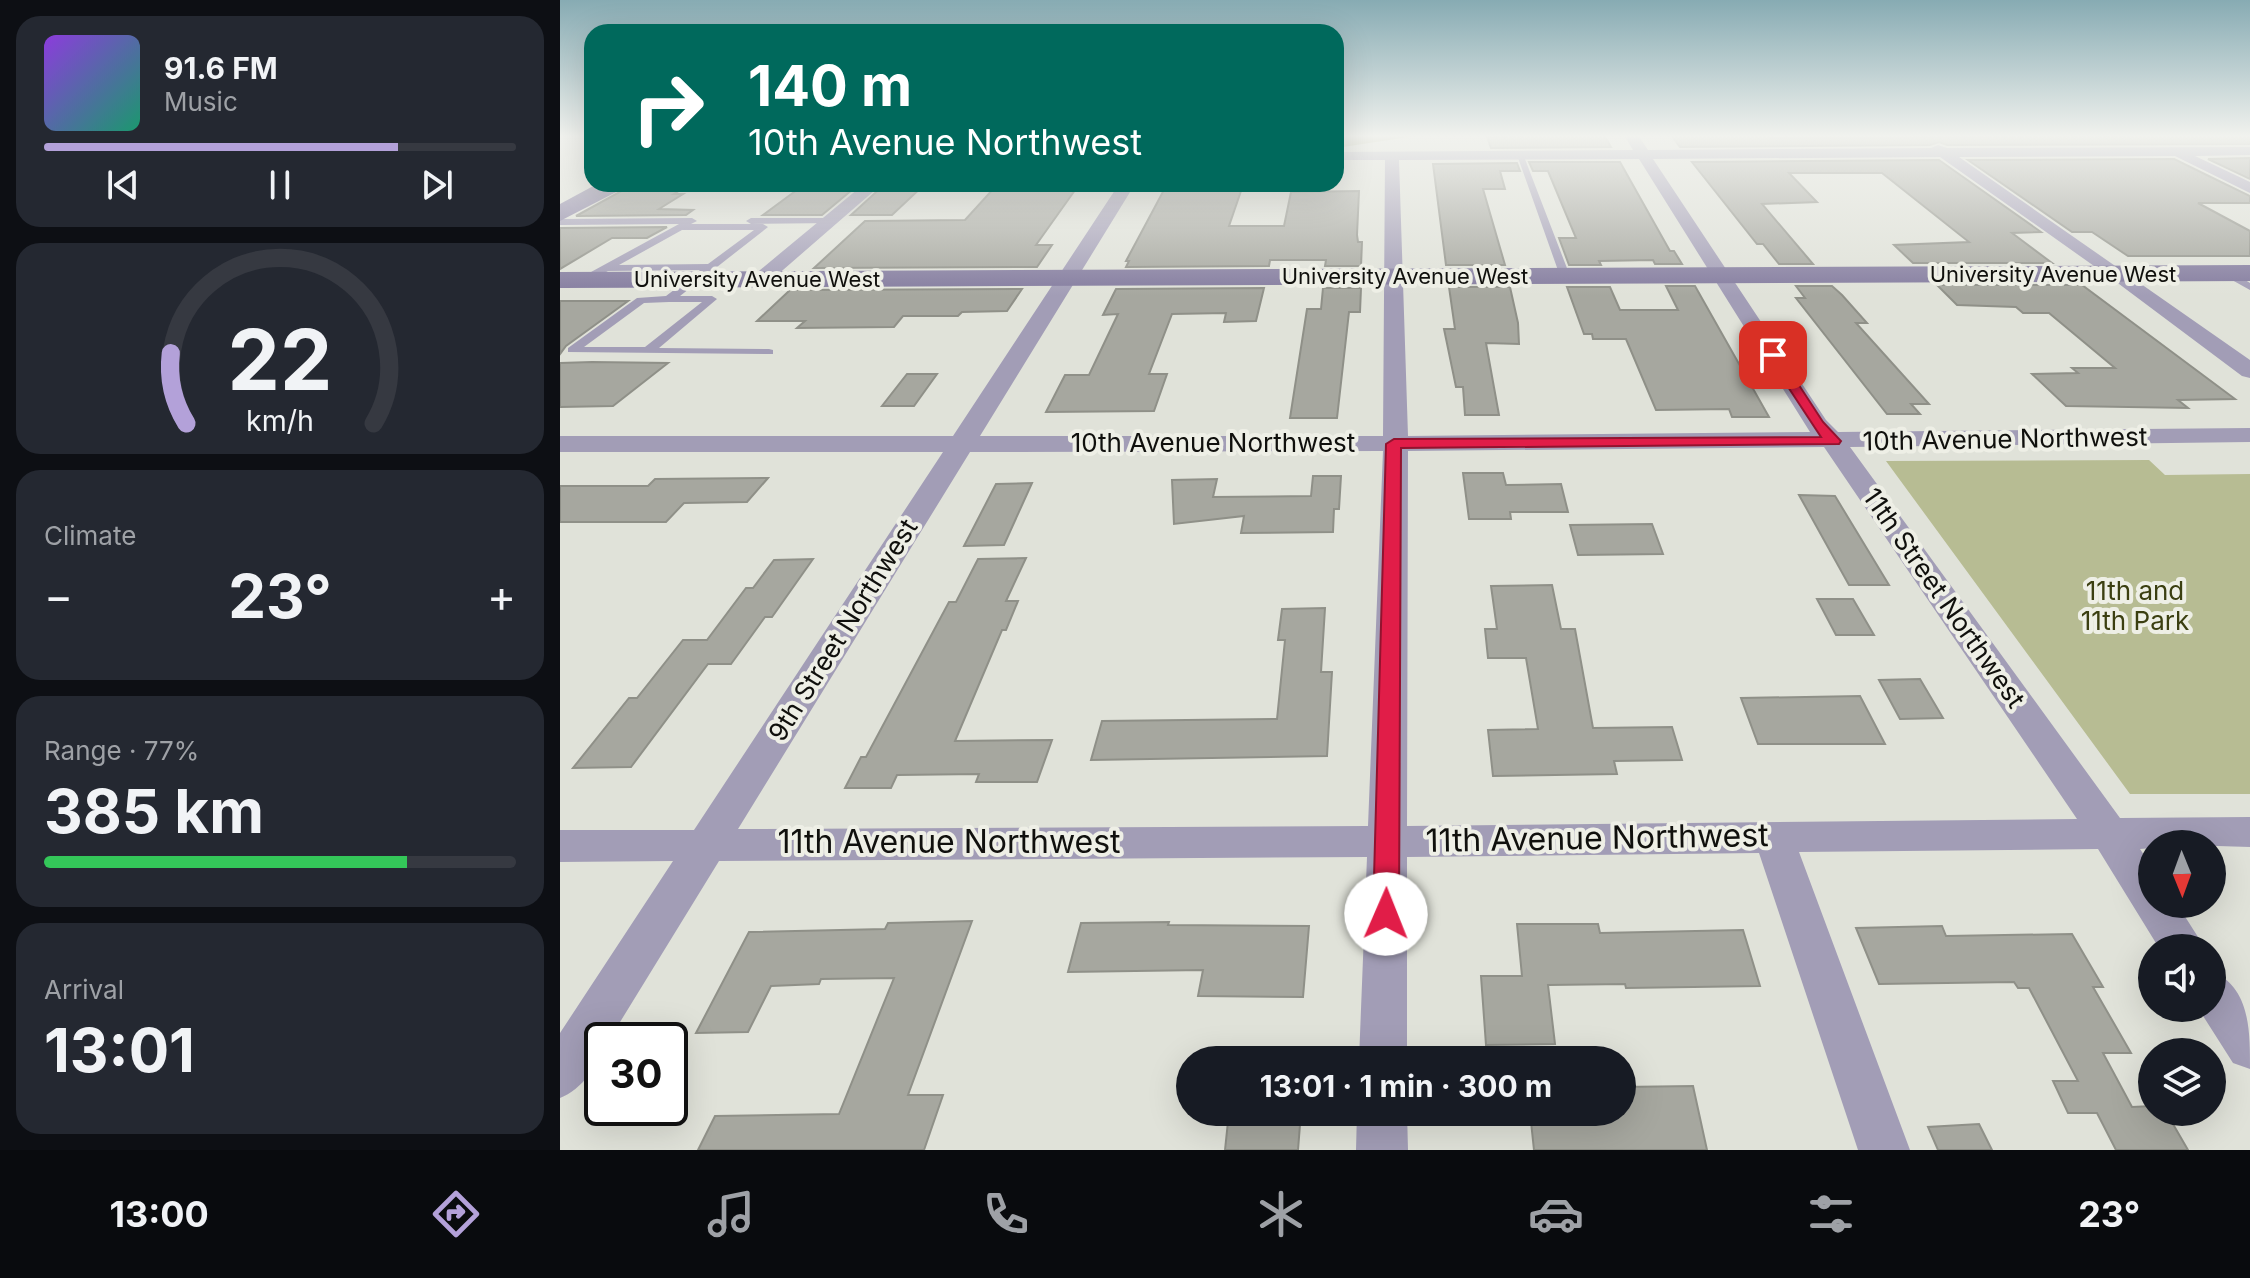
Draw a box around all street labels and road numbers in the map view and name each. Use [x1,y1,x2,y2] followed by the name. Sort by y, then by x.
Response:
[1930,261,2176,287] street label: University Avenue West
[1282,263,1528,289] street label: University Avenue West
[634,266,880,292] street label: University Avenue West
[1862,421,2148,456] street label: 10th Avenue Northwest
[1071,427,1355,458] street label: 10th Avenue Northwest
[1857,482,2032,713] street label: 11th Street Northwest
[762,513,924,746] street label: 9th Street Northwest
[1425,815,1769,860] street label: 11th Avenue Northwest
[777,822,1121,861] street label: 11th Avenue Northwest

